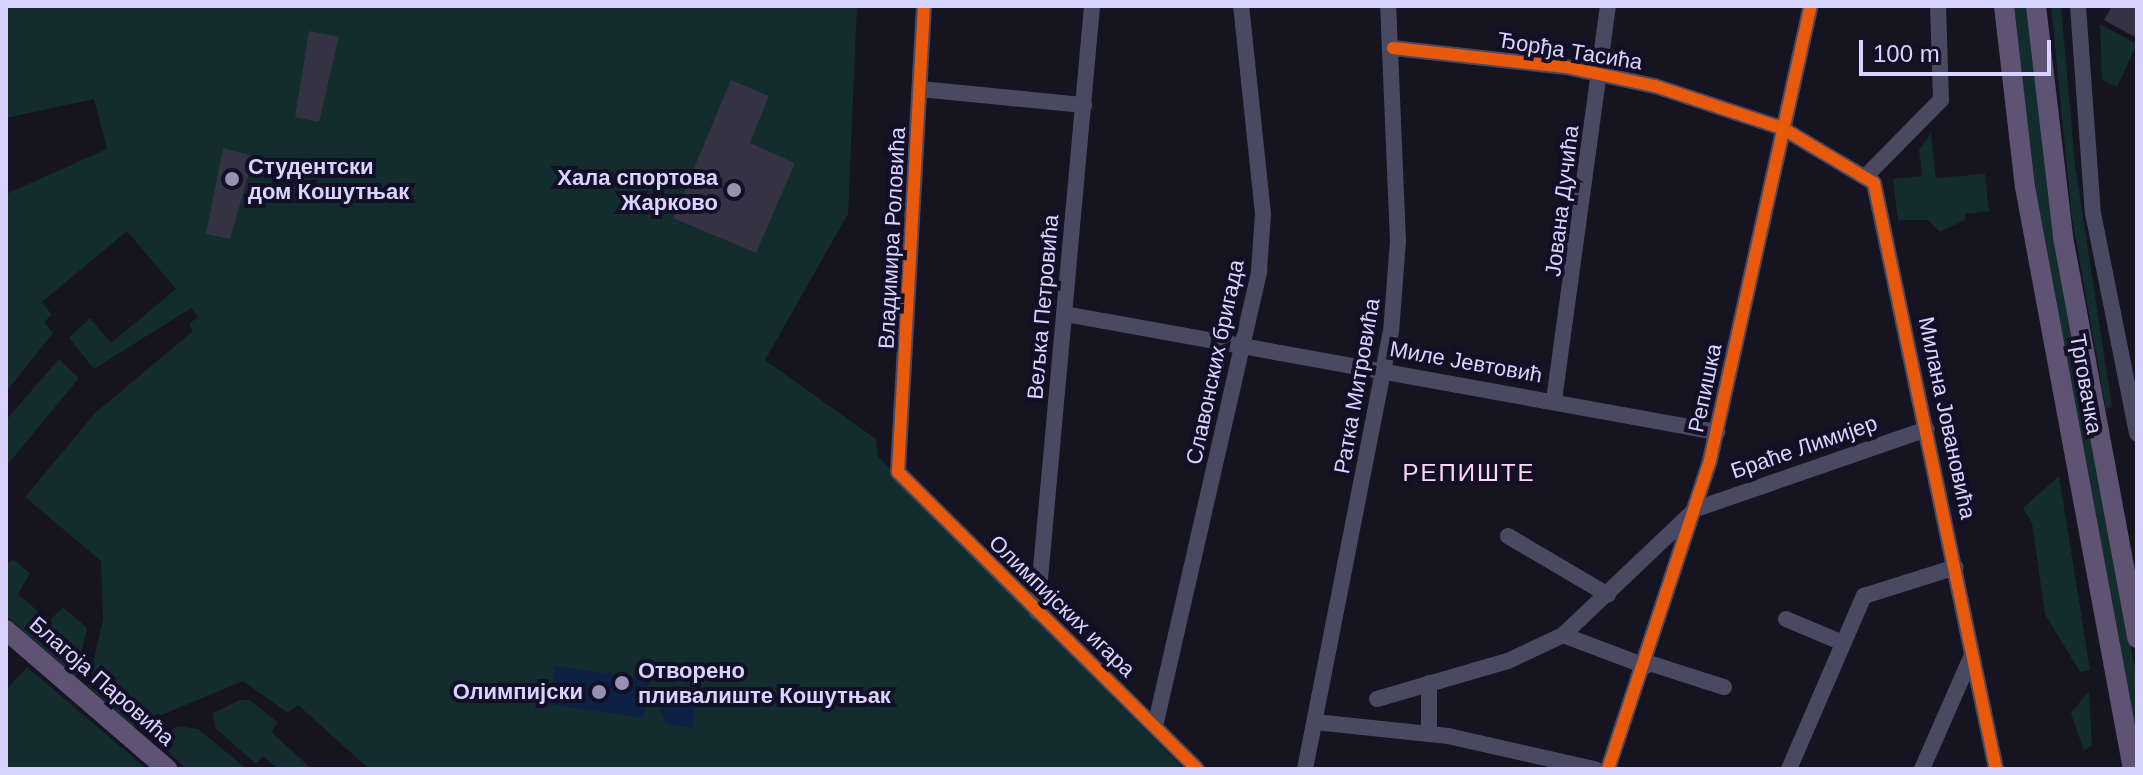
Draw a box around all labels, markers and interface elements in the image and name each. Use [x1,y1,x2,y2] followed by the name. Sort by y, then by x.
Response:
[1863,24,2055,74] scale bar
[1496,27,1644,75] street label: Ђорђа Тасића
[1873,40,1940,67] text: 100 m
[1540,124,1584,278] street label: Јована Дучића
[873,126,911,350] street label: Владимира Роловића
[248,153,409,204] place label: Студентски дом Кошутњак
[557,164,718,216] place label: Хала спортова Жарково
[223,170,241,188] marker: Студентски дом Кошутњак
[725,181,743,199] marker: Хала спортова Жарково
[1022,213,1064,401] street label: Вељка Петровића
[1180,257,1250,467] street label: Славонских бригада
[1329,296,1385,476] street label: Ратка Митровића
[1913,315,1981,521] street label: Милана Јовановића
[2064,332,2108,436] street label: Трговачка
[1388,336,1544,388] street label: Миле Јевтовић
[1683,341,1727,435] street label: Репишка
[1727,410,1881,484] street label: Браће Лимијер
[1402,459,1536,487] district label: РЕПИШТЕ
[983,530,1141,682] street label: Олимпијских игара
[24,611,180,751] street label: Благоја Паровића
[638,657,891,708] place label: Отворено пливалиште Кошутњак
[613,674,631,692] marker: Отворено пливалиште Кошутњак
[453,679,583,705] place label: Олимпијски
[590,683,608,701] marker: Олимпијски

